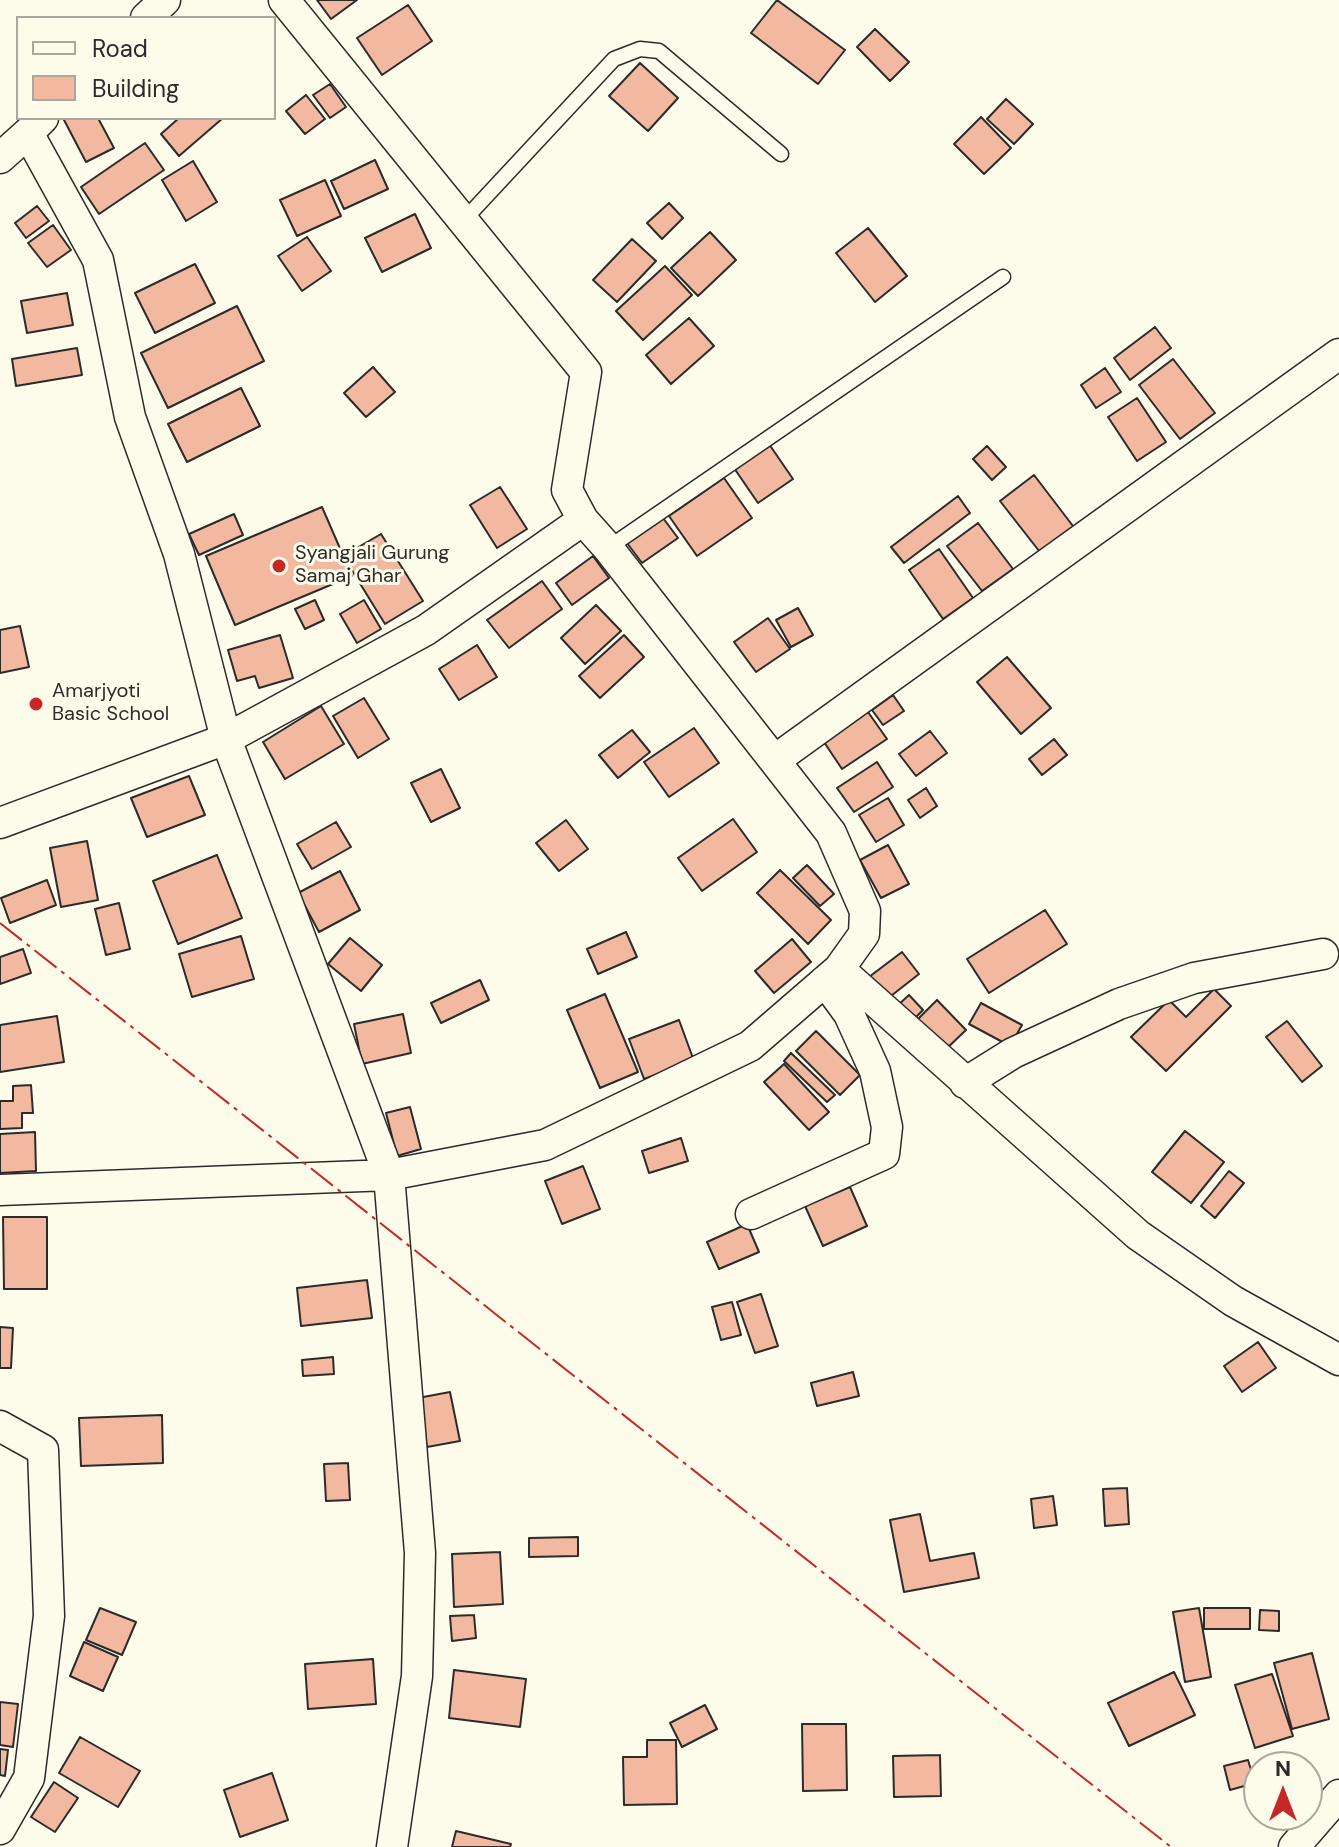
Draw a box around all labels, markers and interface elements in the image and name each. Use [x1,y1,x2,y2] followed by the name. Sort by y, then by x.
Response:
[16,16,276,120] legend
[92,33,148,64] text: Road
[92,73,179,104] text: Building
[295,542,449,589] place label: Syangjali Gurung Samaj Ghar
[270,557,288,575] marker: Syangjali Gurung Samaj Ghar
[52,680,169,727] place label: Amarjyoti Basic School
[27,695,45,713] marker: Amarjyoti Basic School
[1243,1751,1323,1831] north arrow
[1275,1754,1291,1783] text: N

